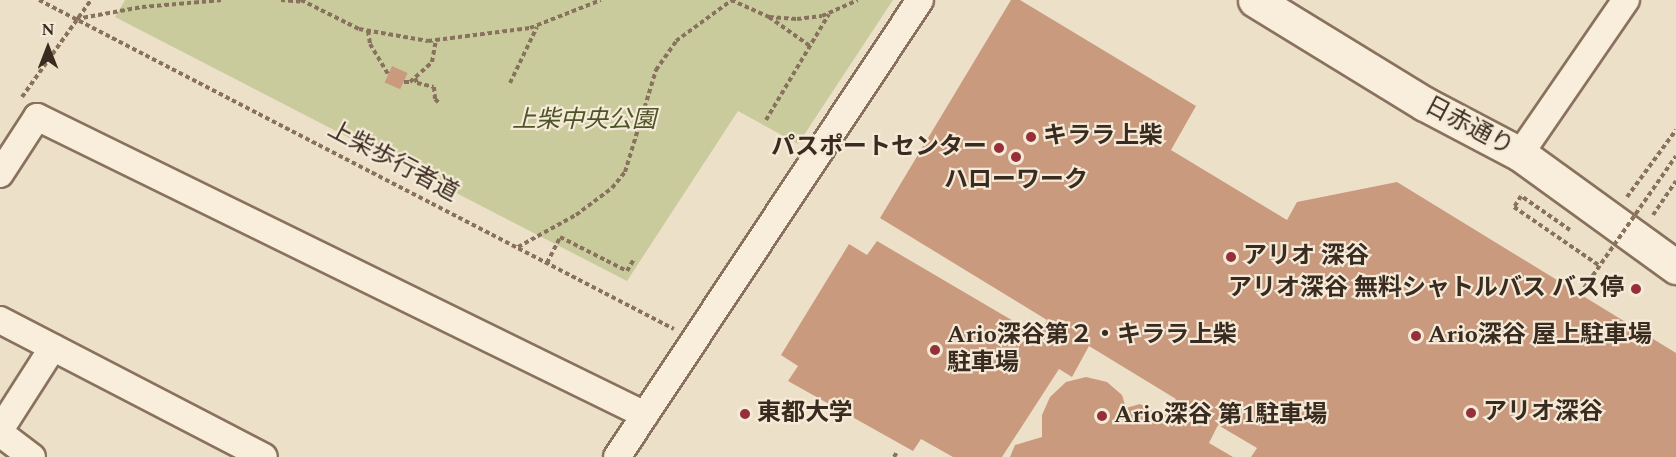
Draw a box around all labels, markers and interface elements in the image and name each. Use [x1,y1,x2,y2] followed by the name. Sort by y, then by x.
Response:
[18,18,78,78] north arrow
[41,18,55,42] text: N
[1420,92,1518,162] street label: 日赤通り
[512,107,656,135] park label: 上柴中央公園
[323,115,463,209] street label: 上柴歩行者道
[1043,123,1163,151] place label: キララ上柴
[1024,130,1038,144] marker: キララ上柴
[771,134,987,162] place label: パスポートセンター
[992,141,1006,155] marker: パスポートセンター
[1009,150,1023,164] marker: ハローワーク
[944,167,1088,195] place label: ハローワーク
[1243,243,1369,271] place label: アリオ 深谷
[1224,250,1238,264] marker: アリオ 深谷
[1228,275,1624,303] place label: アリオ深谷 無料シャトルバス バス停
[1629,282,1643,296] marker: アリオ深谷 無料シャトルバス バス停
[947,322,1237,378] place label: Ario深谷第２・キララ上柴 駐車場
[1428,322,1652,350] place label: Ario深谷 屋上駐車場
[1409,329,1423,343] marker: Ario深谷 屋上駐車場
[928,343,942,357] marker: Ario深谷第２・キララ上柴 駐車場
[1483,399,1603,427] place label: アリオ深谷
[757,400,853,428] place label: 東都大学
[1114,402,1327,430] place label: Ario深谷 第1駐車場
[1464,406,1478,420] marker: アリオ深谷
[738,407,752,421] marker: 東都大学
[1095,409,1109,423] marker: Ario深谷 第1駐車場

